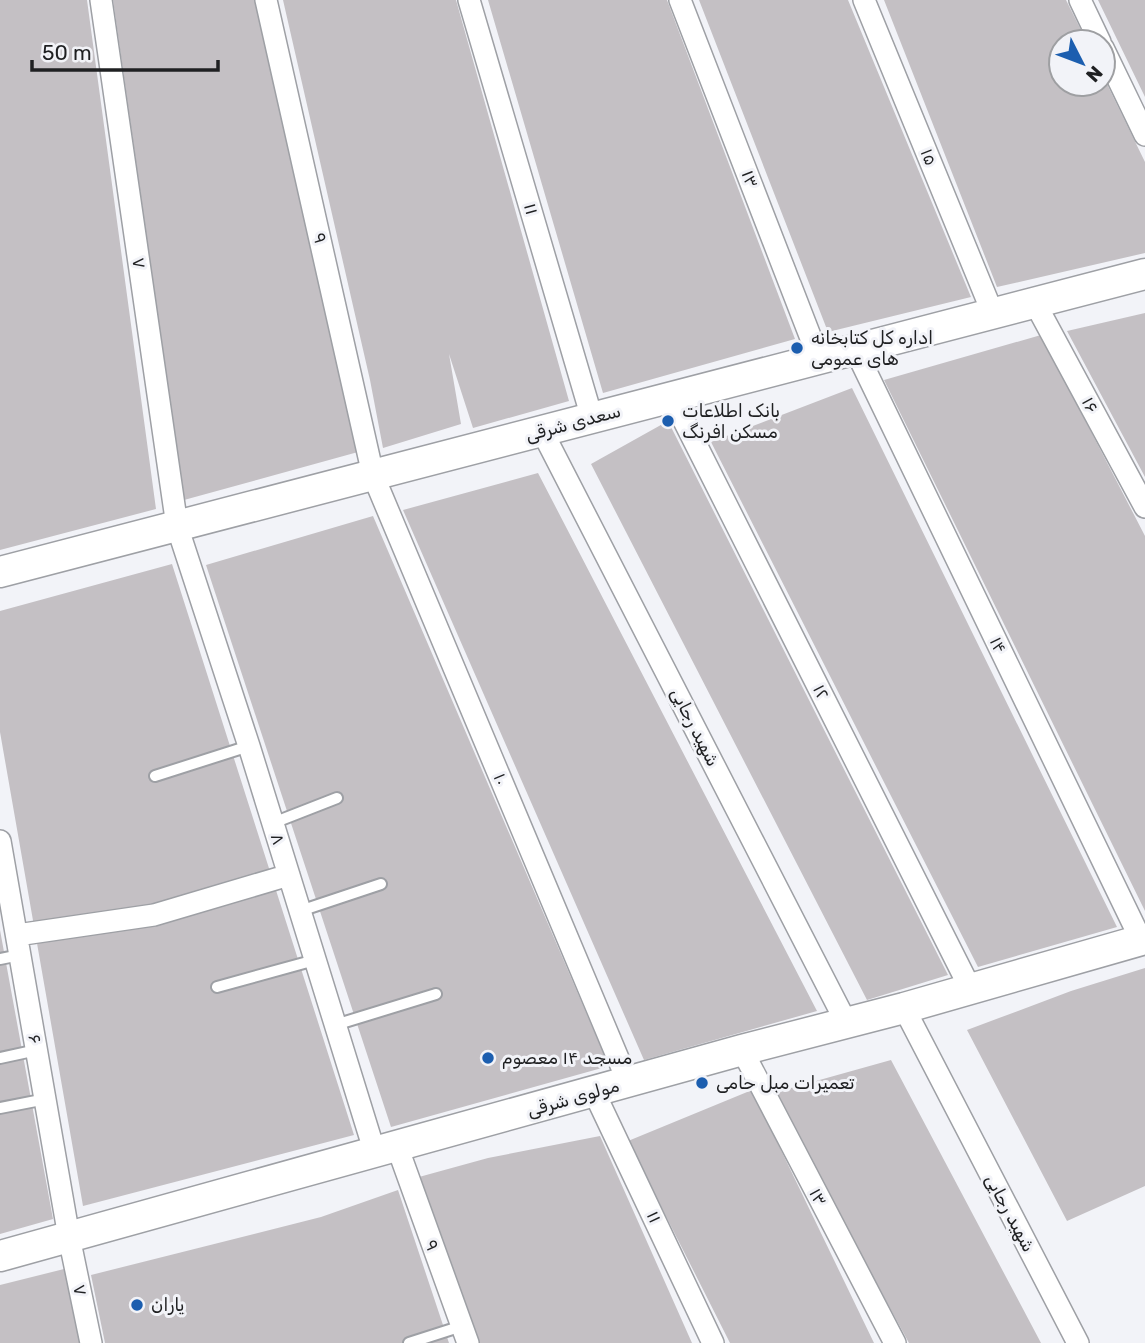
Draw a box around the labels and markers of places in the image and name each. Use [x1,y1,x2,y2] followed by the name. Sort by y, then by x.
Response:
[811,327,933,370] place label: اداره کل کتابخانه های عمومی
[789,340,805,356] marker: اداره کل کتابخانه های عمومی
[682,400,780,443] place label: بانک اطلاعات مسکن افرنگ
[660,413,676,429] marker: بانک اطلاعات مسکن افرنگ
[502,1047,632,1069] place label: مسجد ۱۴ معصوم
[480,1050,496,1066] marker: مسجد ۱۴ معصوم
[716,1072,855,1094] place label: تعمیرات مبل حامی
[694,1075,710,1091] marker: تعمیرات مبل حامی
[151,1294,185,1316] place label: یاران
[129,1297,145,1313] marker: یاران

